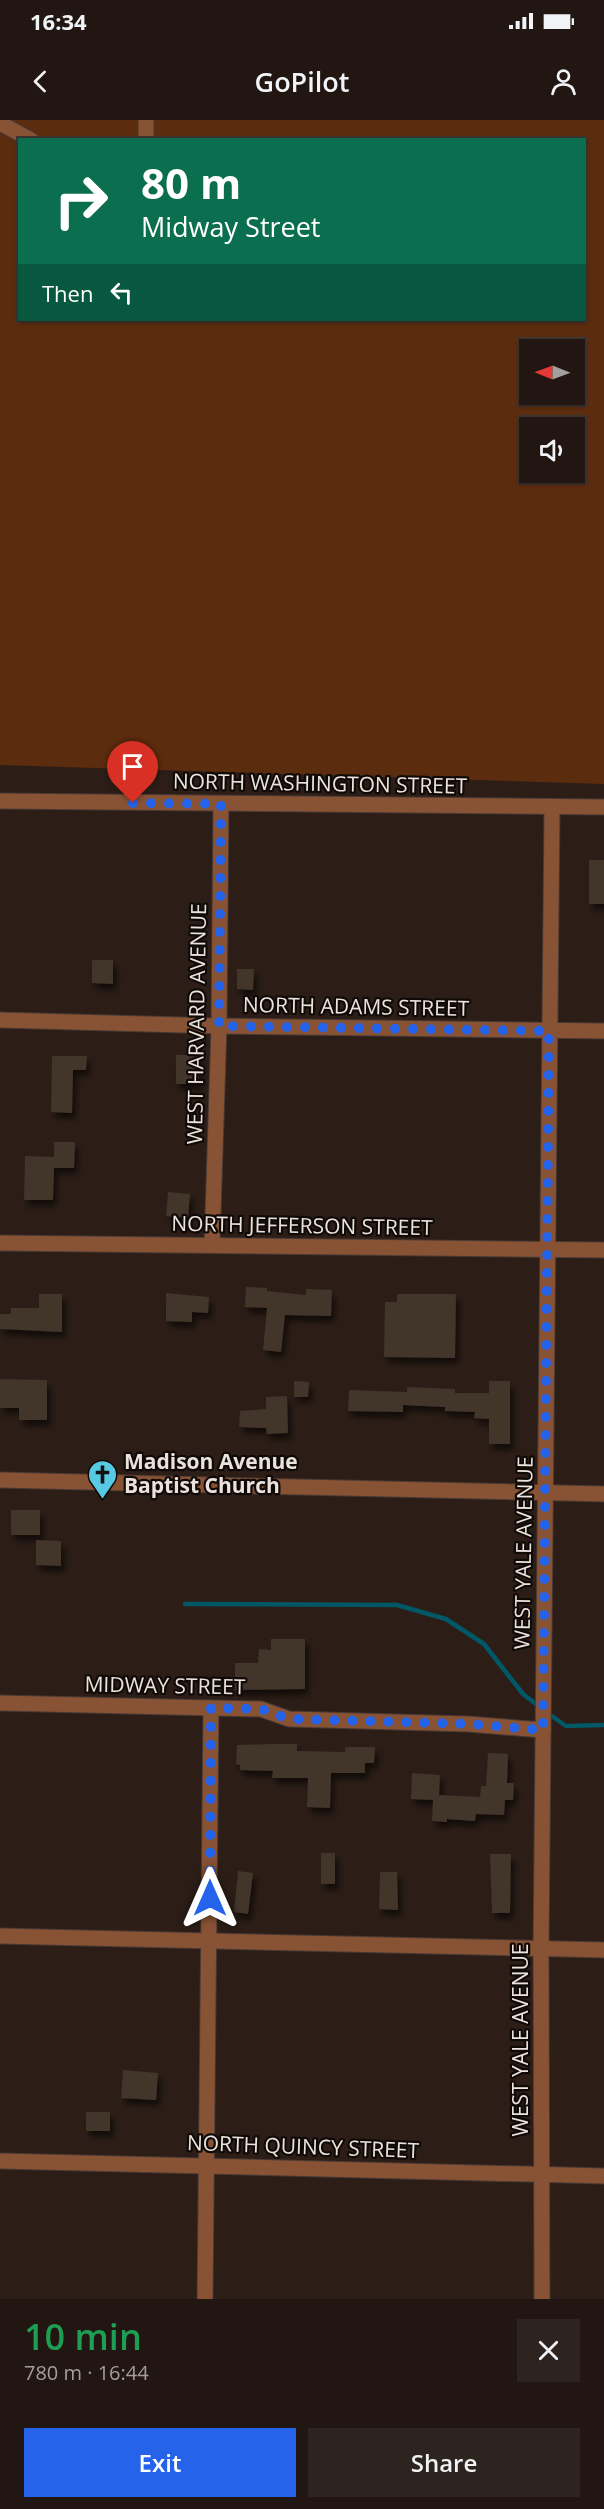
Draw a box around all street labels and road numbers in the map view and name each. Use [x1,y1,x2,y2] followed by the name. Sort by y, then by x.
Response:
[173,766,468,800] street label: NORTH WASHINGTON STREET
[180,903,212,1145] street label: WEST HARVARD AVENUE
[243,990,470,1022] street label: NORTH ADAMS STREET
[171,1209,433,1241] street label: NORTH JEFFERSON STREET
[507,1456,539,1650] street label: WEST YALE AVENUE
[84,1670,246,1700] street label: MIDWAY STREET
[506,1944,534,2136] street label: WEST YALE AVENUE
[186,2128,420,2164] street label: NORTH QUINCY STREET

